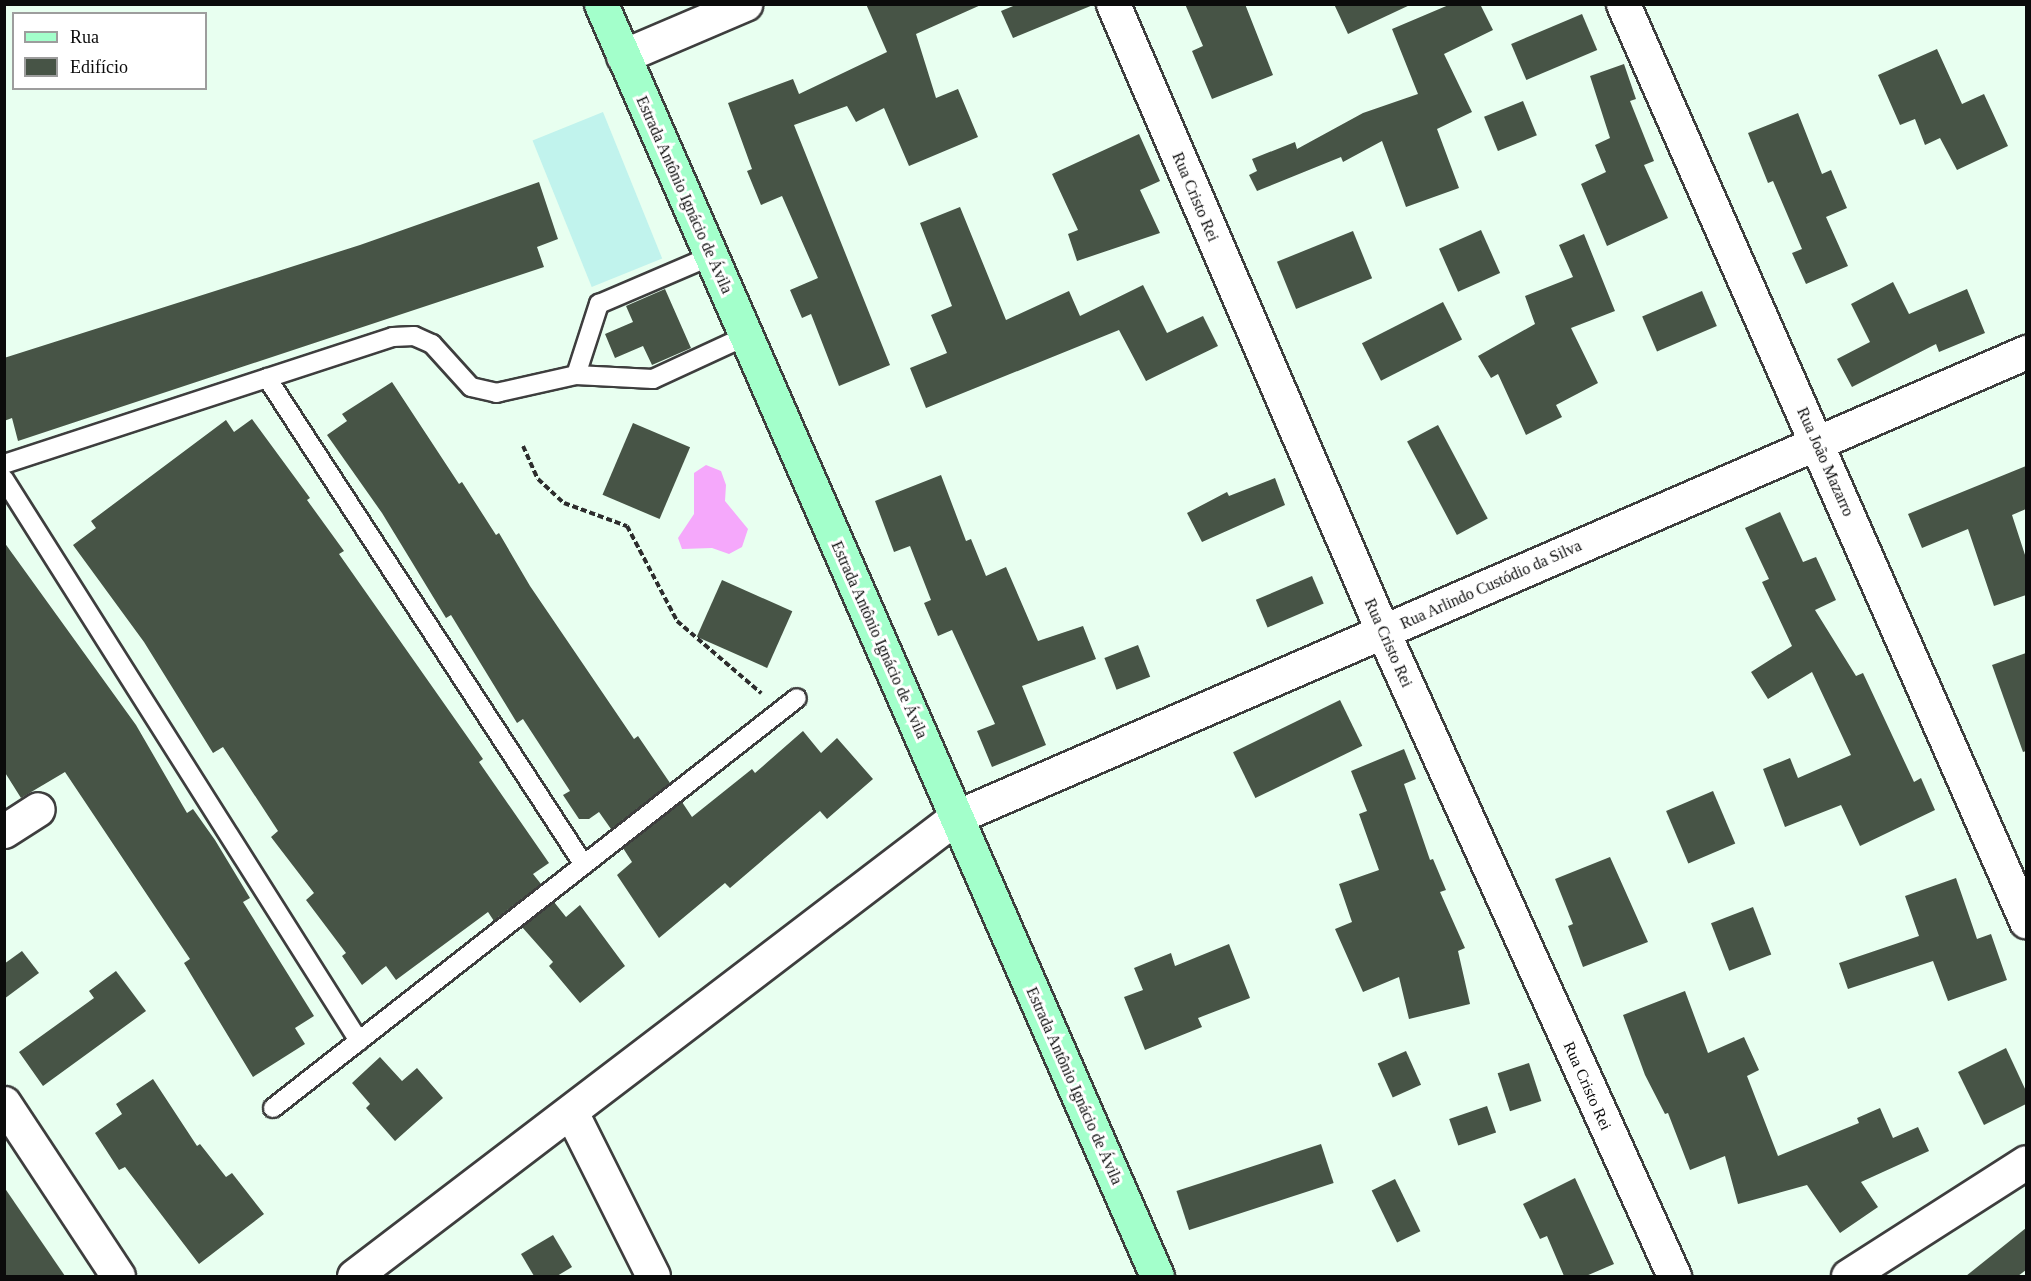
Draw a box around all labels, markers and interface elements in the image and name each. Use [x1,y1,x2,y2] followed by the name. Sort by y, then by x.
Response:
[12,12,207,90] legend
[70,27,99,47] text: Rua
[70,57,128,77] text: Edifício
[631,93,737,297] street label: Estrada Antônio Ignácio de Ávila
[1168,149,1222,245] street label: Rua Cristo Rei
[1792,405,1858,519] street label: Rua João Mazarro
[1397,536,1585,634] street label: Rua Arlindo Custódio da Silva
[826,538,932,742] street label: Estrada Antônio Ignácio de Ávila
[1360,596,1416,690] street label: Rua Cristo Rei
[1021,984,1127,1188] street label: Estrada Antônio Ignácio de Ávila
[1559,1039,1615,1133] street label: Rua Cristo Rei

